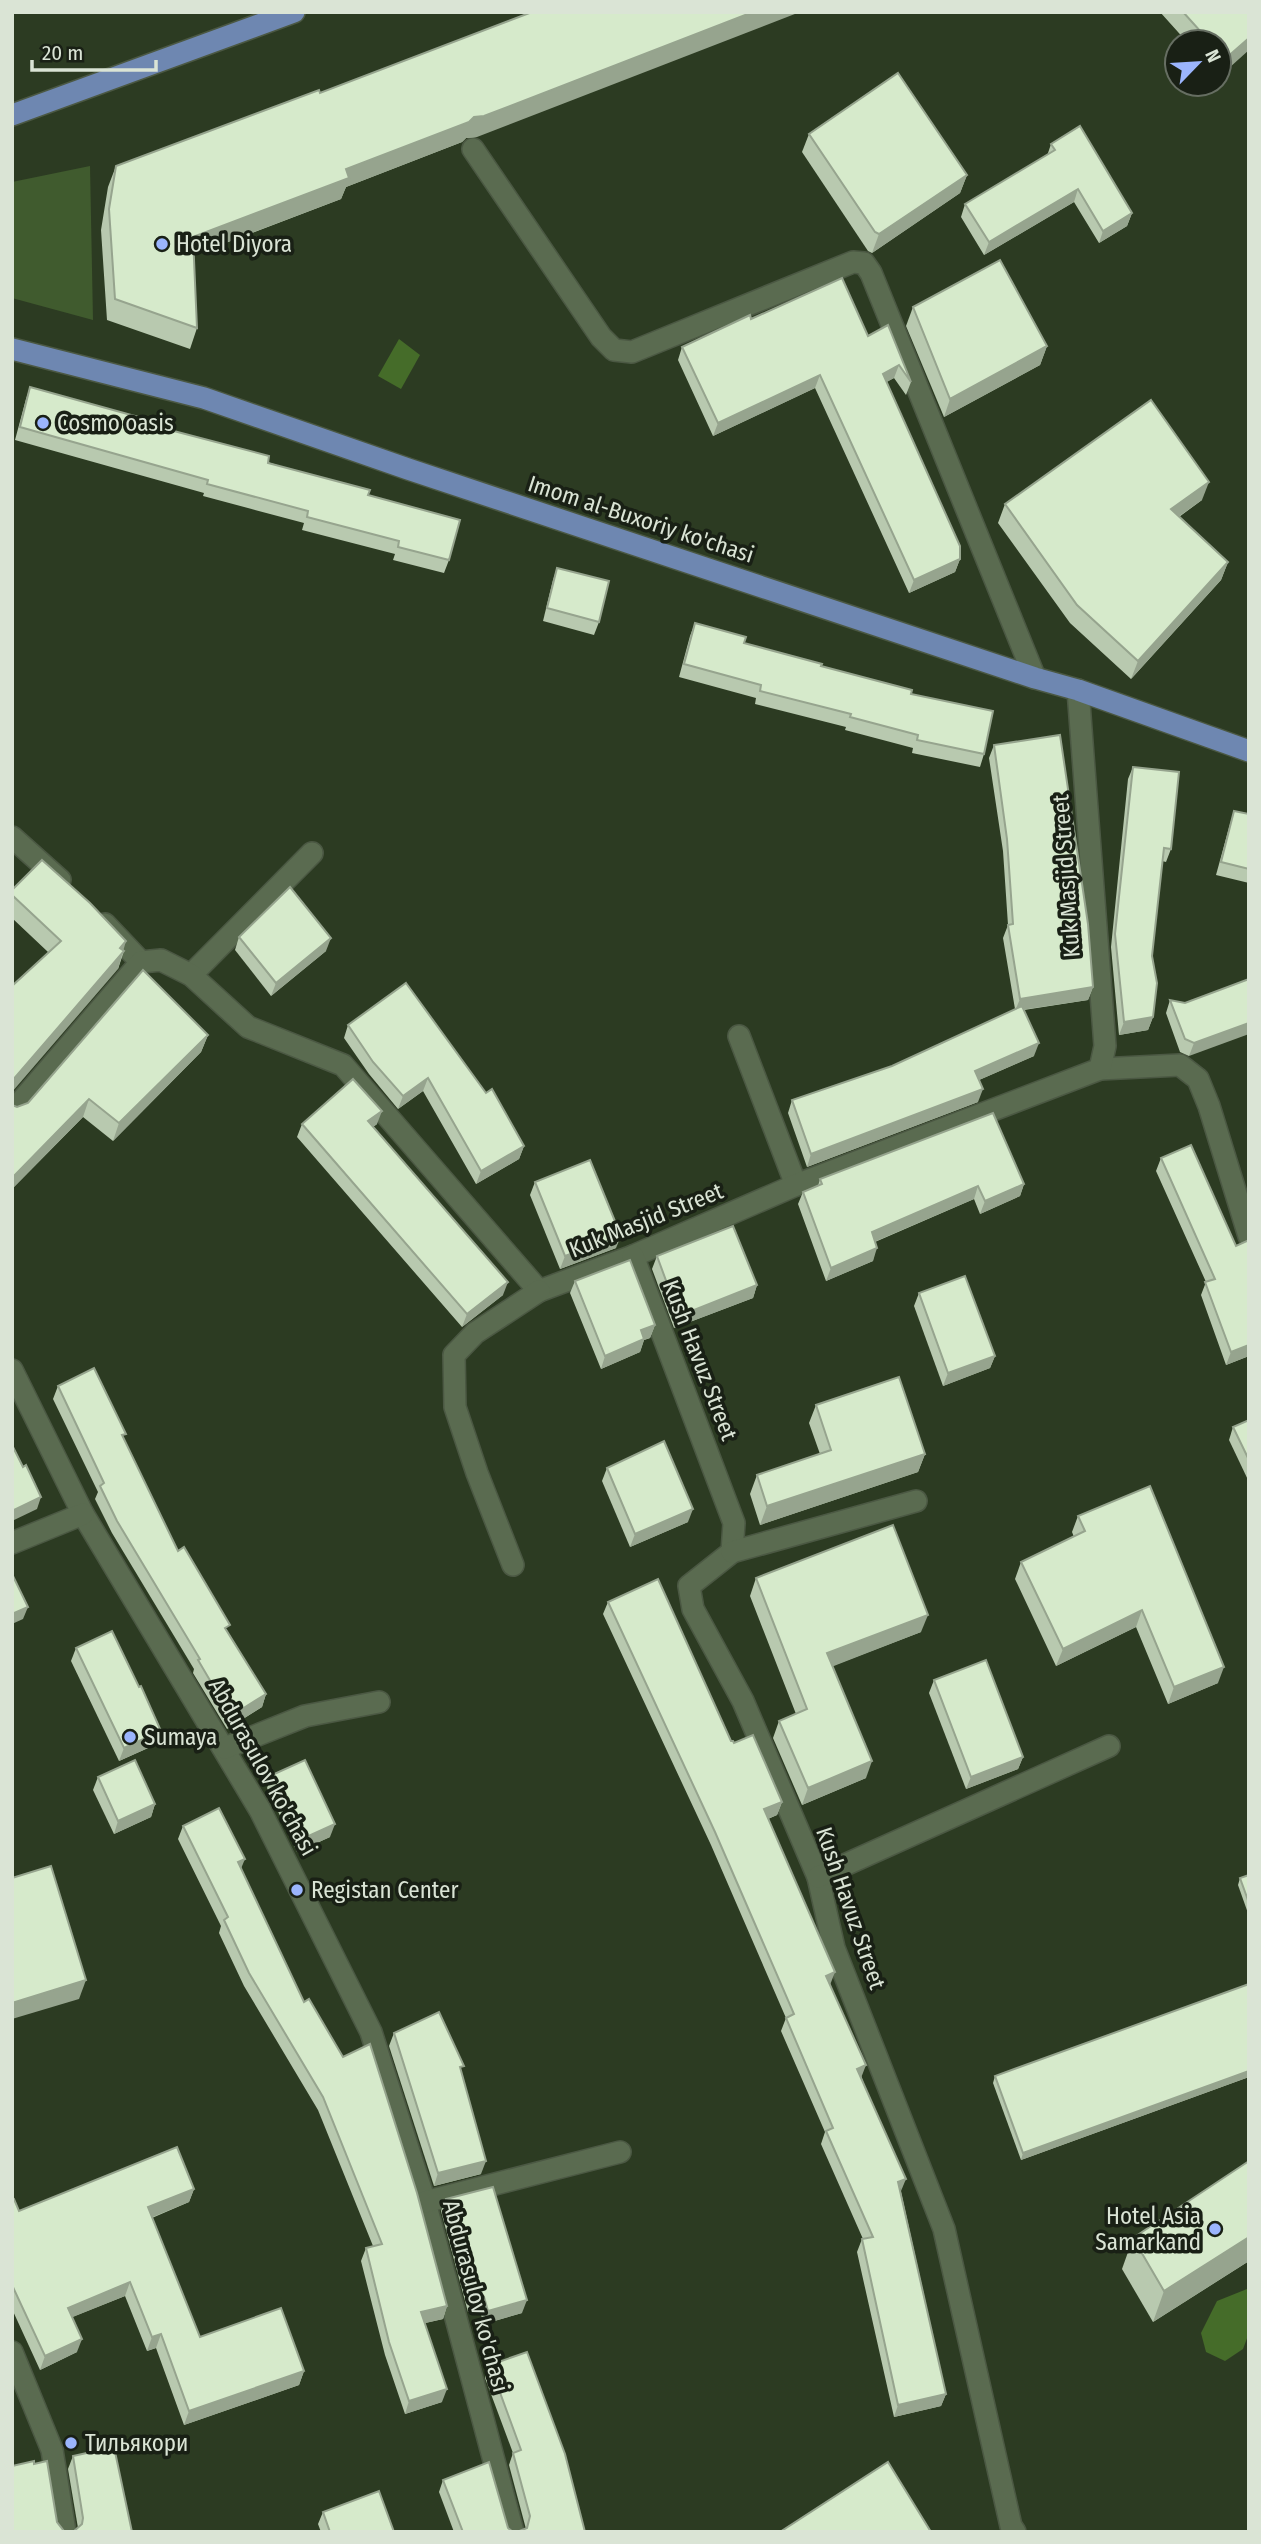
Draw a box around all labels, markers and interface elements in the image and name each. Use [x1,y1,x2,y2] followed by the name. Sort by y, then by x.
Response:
[32,28,156,72] scale bar
[1163,28,1233,98] north arrow
[42,40,83,66] text: 20 m
[1200,46,1226,66] text: N
[176,230,292,258] place label: Hotel Diyora
[154,236,170,252] marker: Hotel Diyora
[57,409,174,437] place label: Cosmo oasis
[35,415,51,431] marker: Cosmo oasis
[525,469,757,569] street label: Imom al-Buxoriy ko'chasi
[1046,793,1086,958] street label: Kuk Masjid Street
[565,1176,727,1264] street label: Kuk Masjid Street
[657,1276,744,1445] street label: Kush Havuz Street
[203,1674,323,1860] street label: Abdurasulov ko'chasi
[144,1723,217,1751] place label: Sumaya
[122,1729,138,1745] marker: Sumaya
[810,1823,892,1993] street label: Kush Havuz Street
[311,1876,458,1904] place label: Registan Center
[289,1882,305,1898] marker: Registan Center
[437,2197,515,2395] street label: Abdurasulov ko'chasi
[1095,2202,1201,2256] place label: Hotel Asia Samarkand
[1207,2221,1223,2237] marker: Hotel Asia Samarkand
[85,2429,188,2457] place label: Тильякори
[63,2435,79,2451] marker: Тильякори

